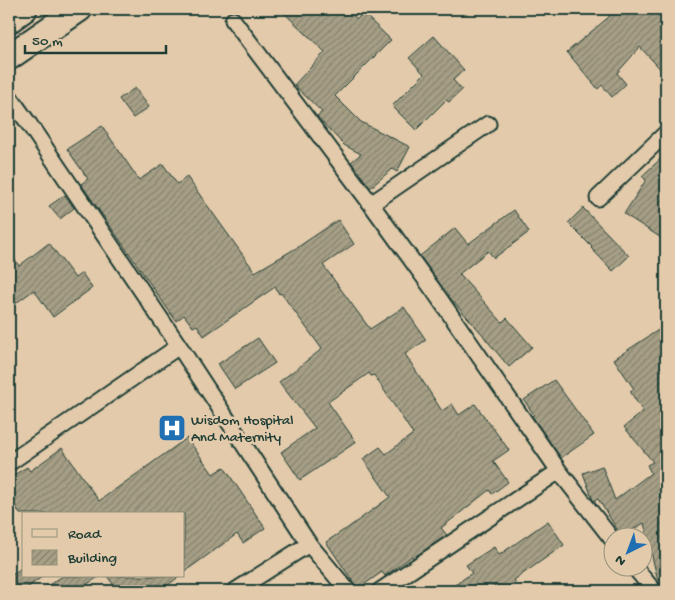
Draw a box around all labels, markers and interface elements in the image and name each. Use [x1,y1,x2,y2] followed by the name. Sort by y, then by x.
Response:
[25,22,166,54] scale bar
[32,33,63,51] text: 50 m
[191,412,294,447] place label: Wisdom Hospital And Maternity
[157,413,187,443] hospital icon: Wisdom Hospital And Maternity
[22,512,185,578] legend
[68,526,102,544] text: Road
[602,528,652,578] north arrow
[67,550,117,568] text: Building
[612,550,630,569] text: N

